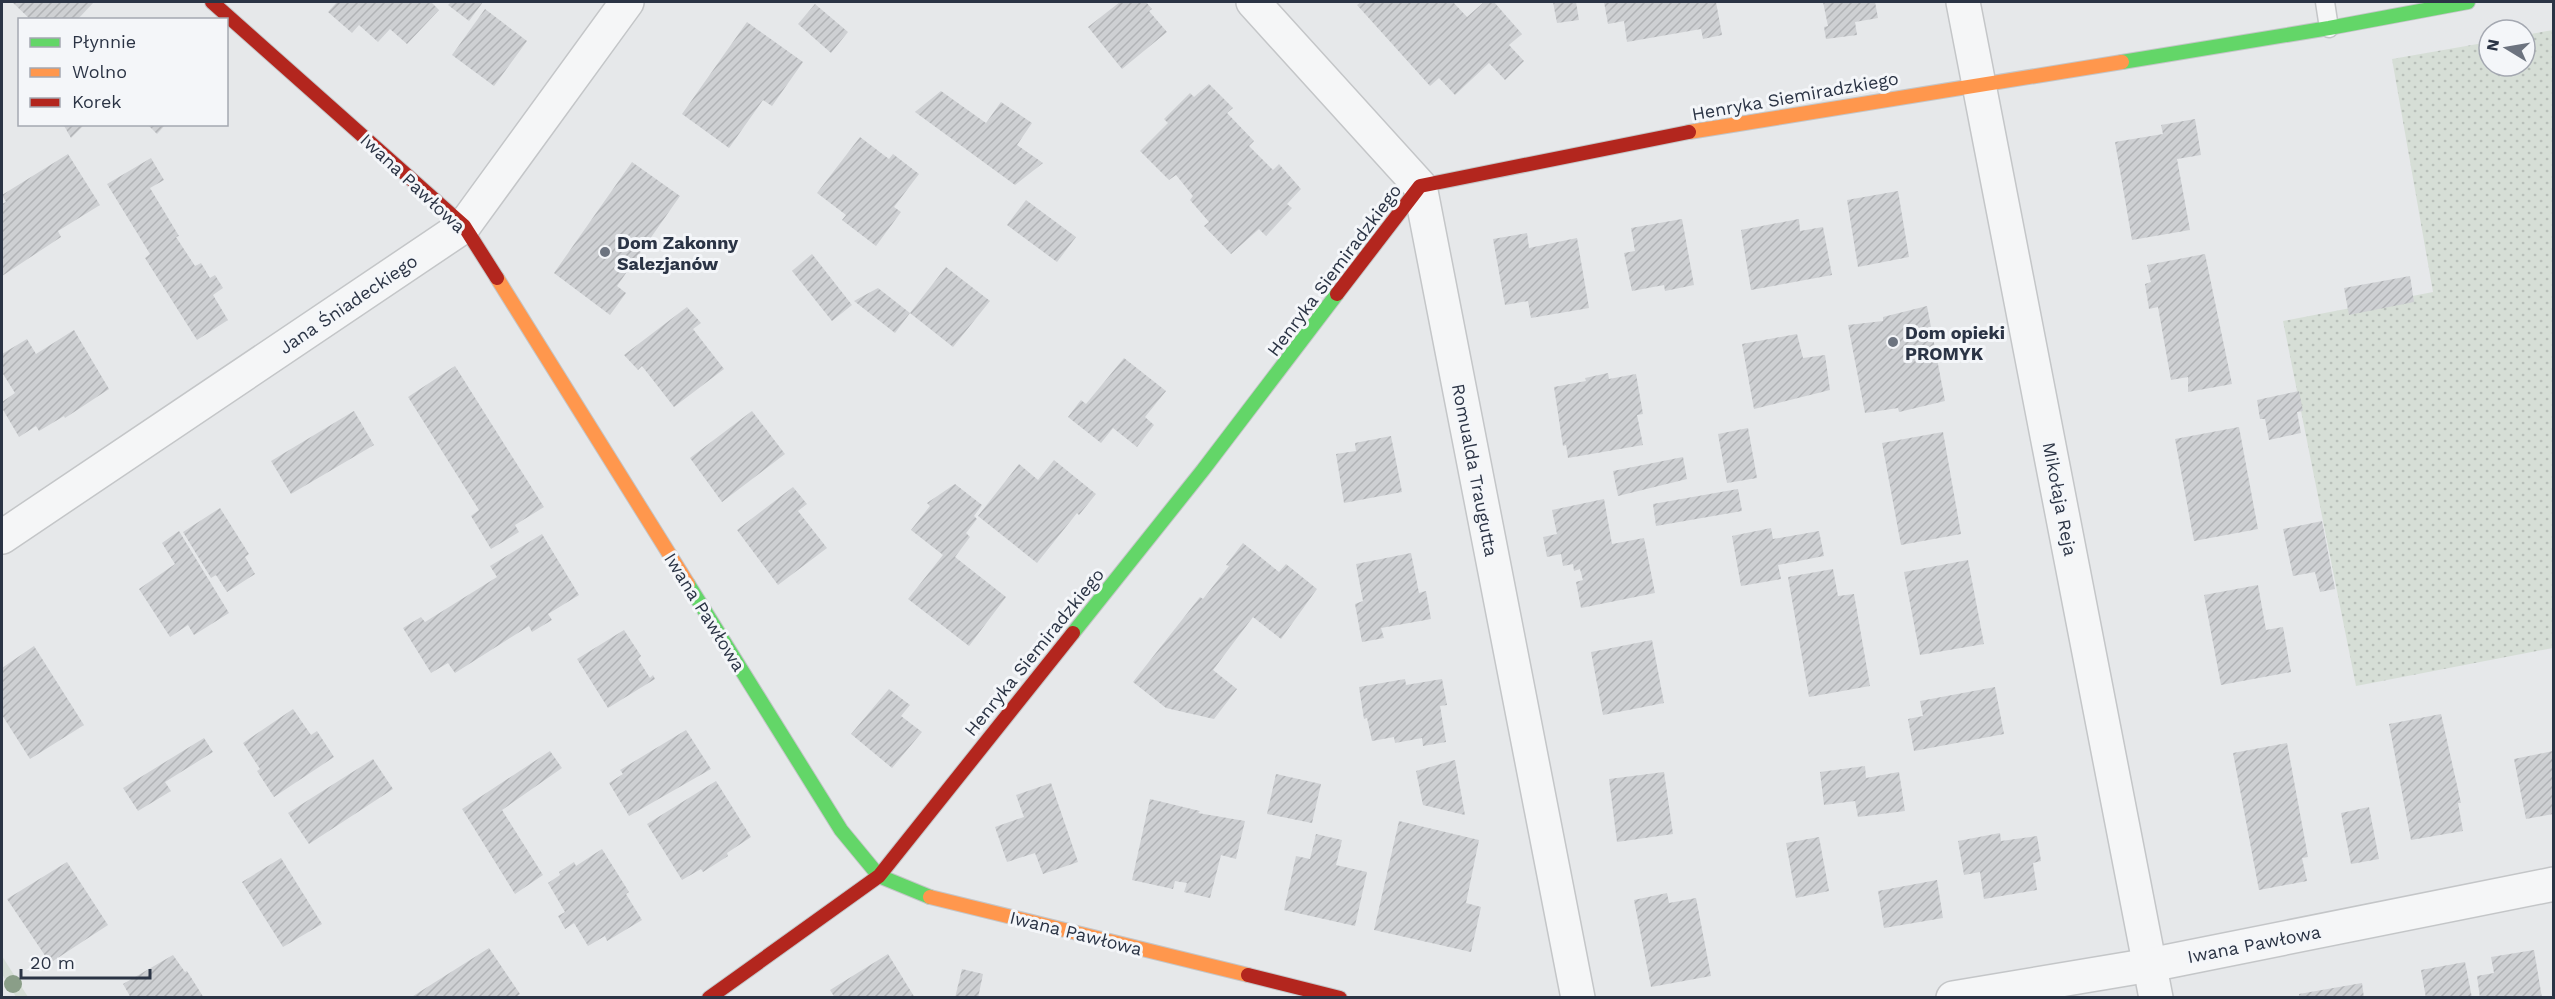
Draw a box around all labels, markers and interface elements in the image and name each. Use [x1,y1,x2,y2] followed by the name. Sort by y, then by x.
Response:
[18,18,228,126] legend
[2477,18,2537,78] north arrow
[72,31,136,52] text: Płynnie
[2482,38,2503,53] text: N
[72,61,127,82] text: Wolno
[1690,67,1900,125] street label: Henryka Siemiradzkiego
[72,91,122,112] text: Korek
[356,129,470,237] street label: Iwana Pawłowa
[1263,180,1405,360] street label: Henryka Siemiradzkiego
[617,232,739,274] place label: Dom Zakonny Salezjanów
[598,245,612,259] marker: Dom Zakonny Salezjanów
[275,250,421,358] street label: Jana Śniadeckiego
[1905,322,2005,364] place label: Dom opieki PROMYK
[1886,335,1900,349] marker: Dom opieki PROMYK
[1448,382,1502,558] street label: Romualda Traugutta
[2039,440,2081,558] street label: Mikołaja Reja
[660,549,750,675] street label: Iwana Pawłowa
[960,564,1108,740] street label: Henryka Siemiradzkiego
[1008,906,1144,960] street label: Iwana Pawłowa
[2185,921,2323,967] street label: Iwana Pawłowa
[21,942,150,980] scale bar
[30,952,75,973] text: 20 m

